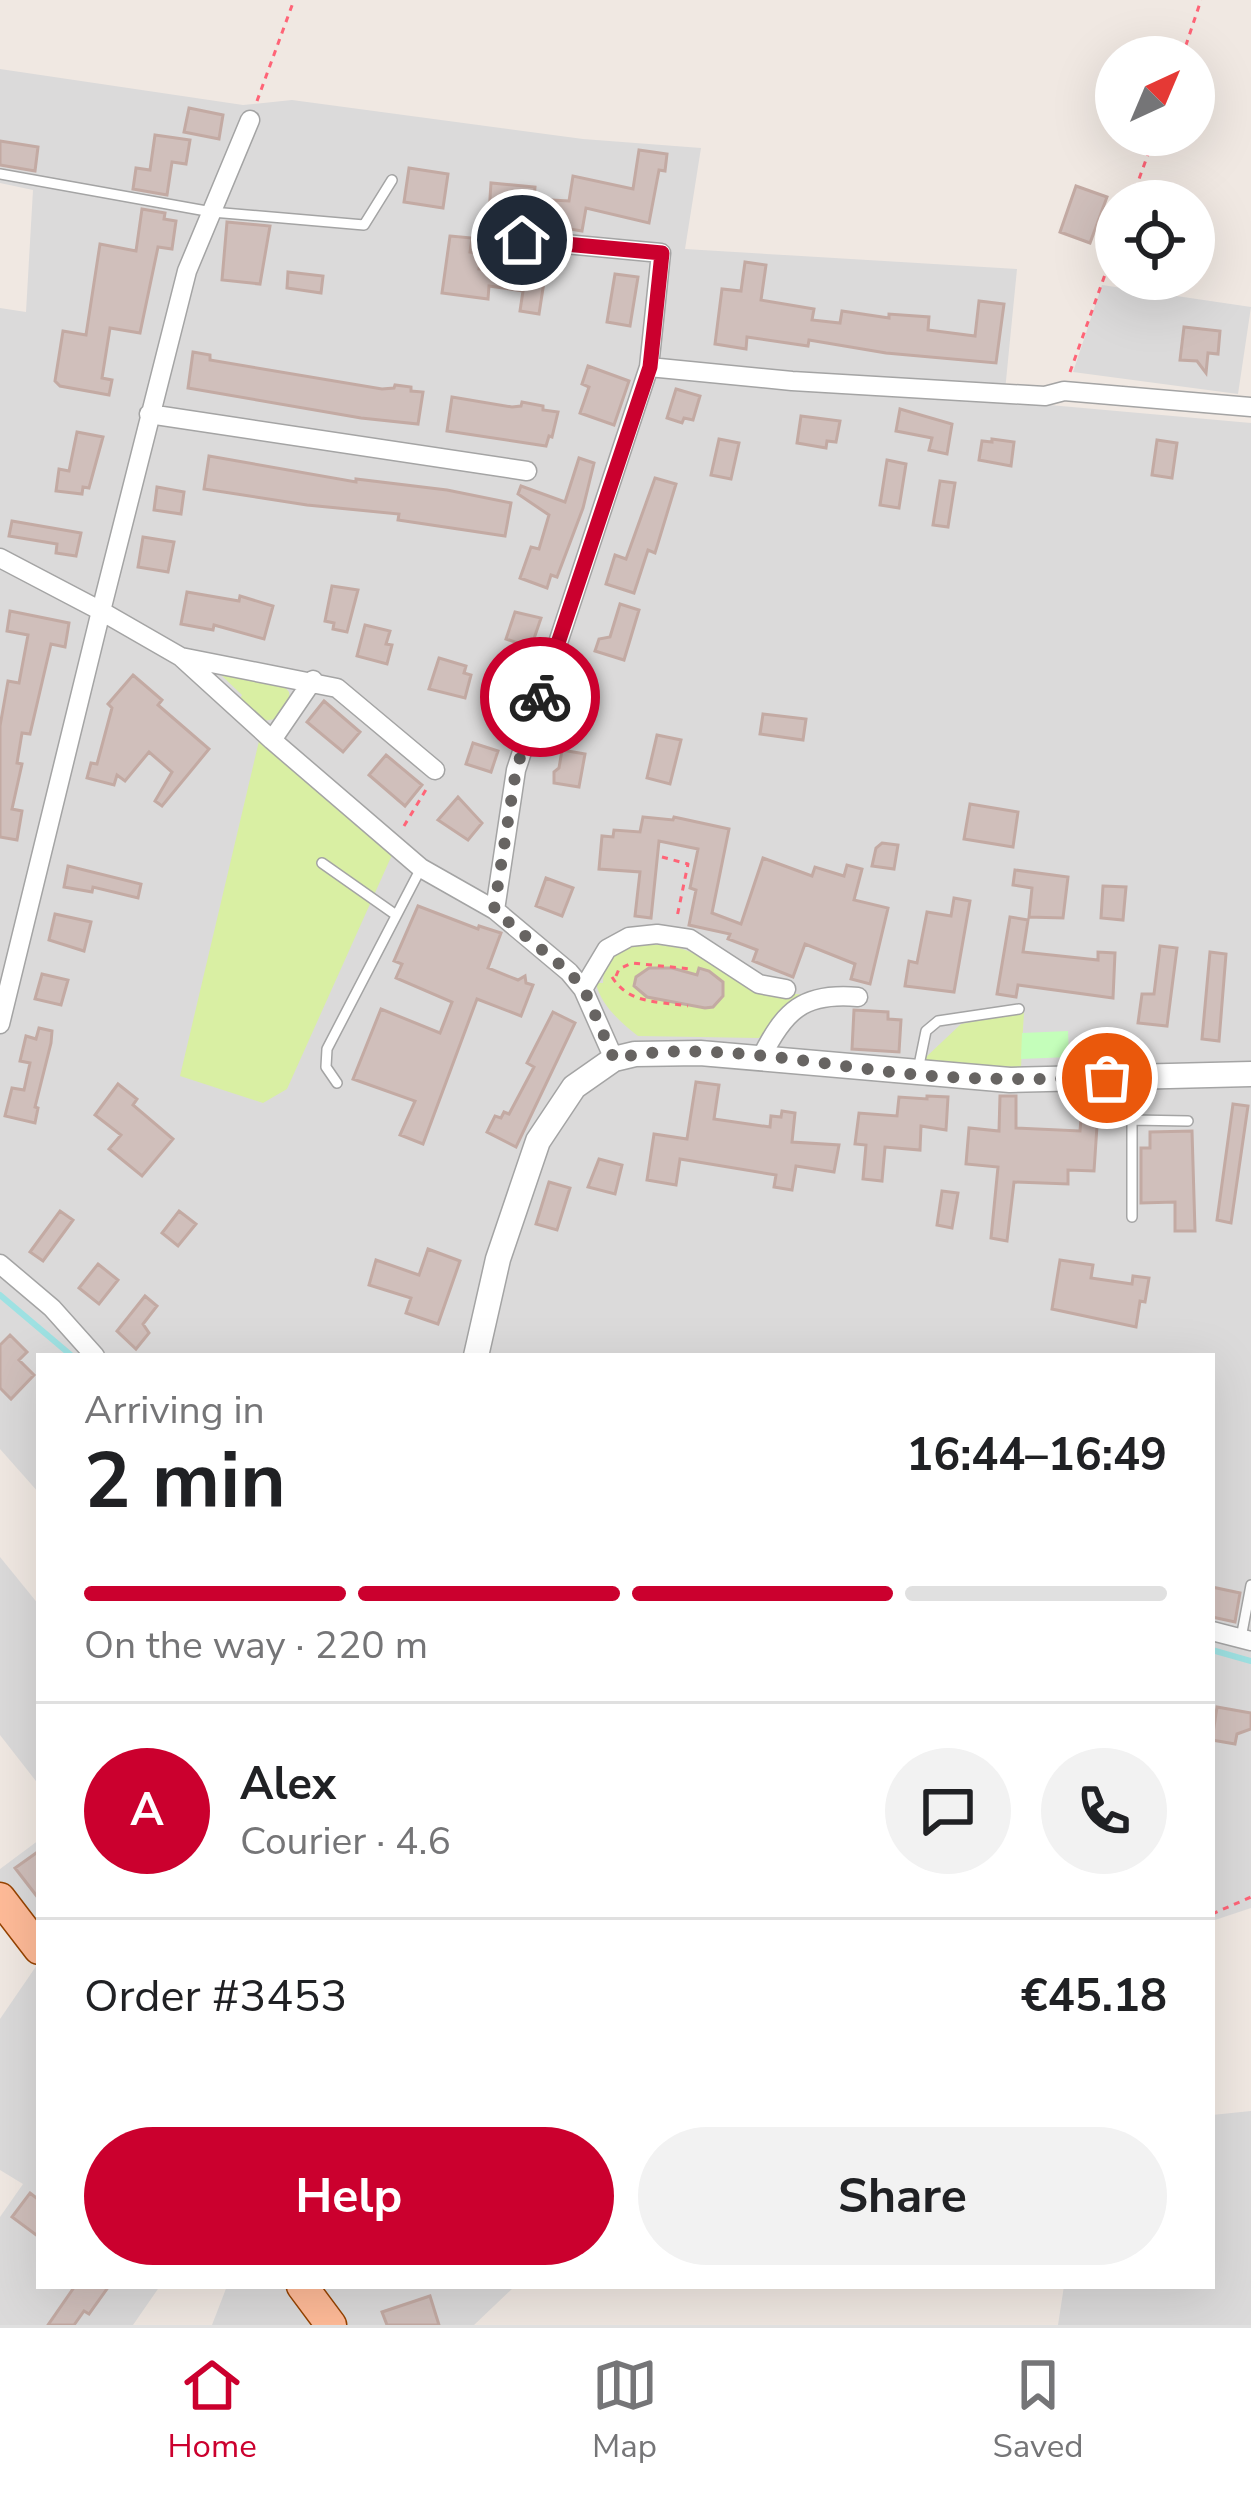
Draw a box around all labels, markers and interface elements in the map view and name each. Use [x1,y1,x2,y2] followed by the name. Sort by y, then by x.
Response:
[1095,36,1215,156] north arrow
[1095,36,1215,300] map controls
[1095,180,1215,300] button: locate
[471,189,573,291] pin
[489,207,555,273] icon: home
[480,637,600,757] courier
[507,664,573,730] icon: bike
[1056,1027,1158,1129] pin
[1074,1045,1140,1111] icon: bag
[84,1384,265,1437] text: Arriving in
[906,1425,1167,1486] text: 16:44–16:49
[84,1428,286,1535] text: 2 min
[84,1619,428,1672] text: On the way · 220 m
[885,1748,1011,1874] button: chat
[1041,1748,1167,1874] button: phone
[240,1754,336,1815] text: Alex
[130,1780,164,1841] text: A
[240,1815,451,1868] text: Courier · 4.6
[84,1966,347,2027] text: Order #3453
[1021,1966,1167,2027] text: €45.18
[84,2127,614,2265] button: Help
[638,2127,1167,2265] button: Share
[167,2352,257,2469] tab: Home
[592,2352,658,2469] tab: Map
[992,2352,1084,2469] tab: Saved

